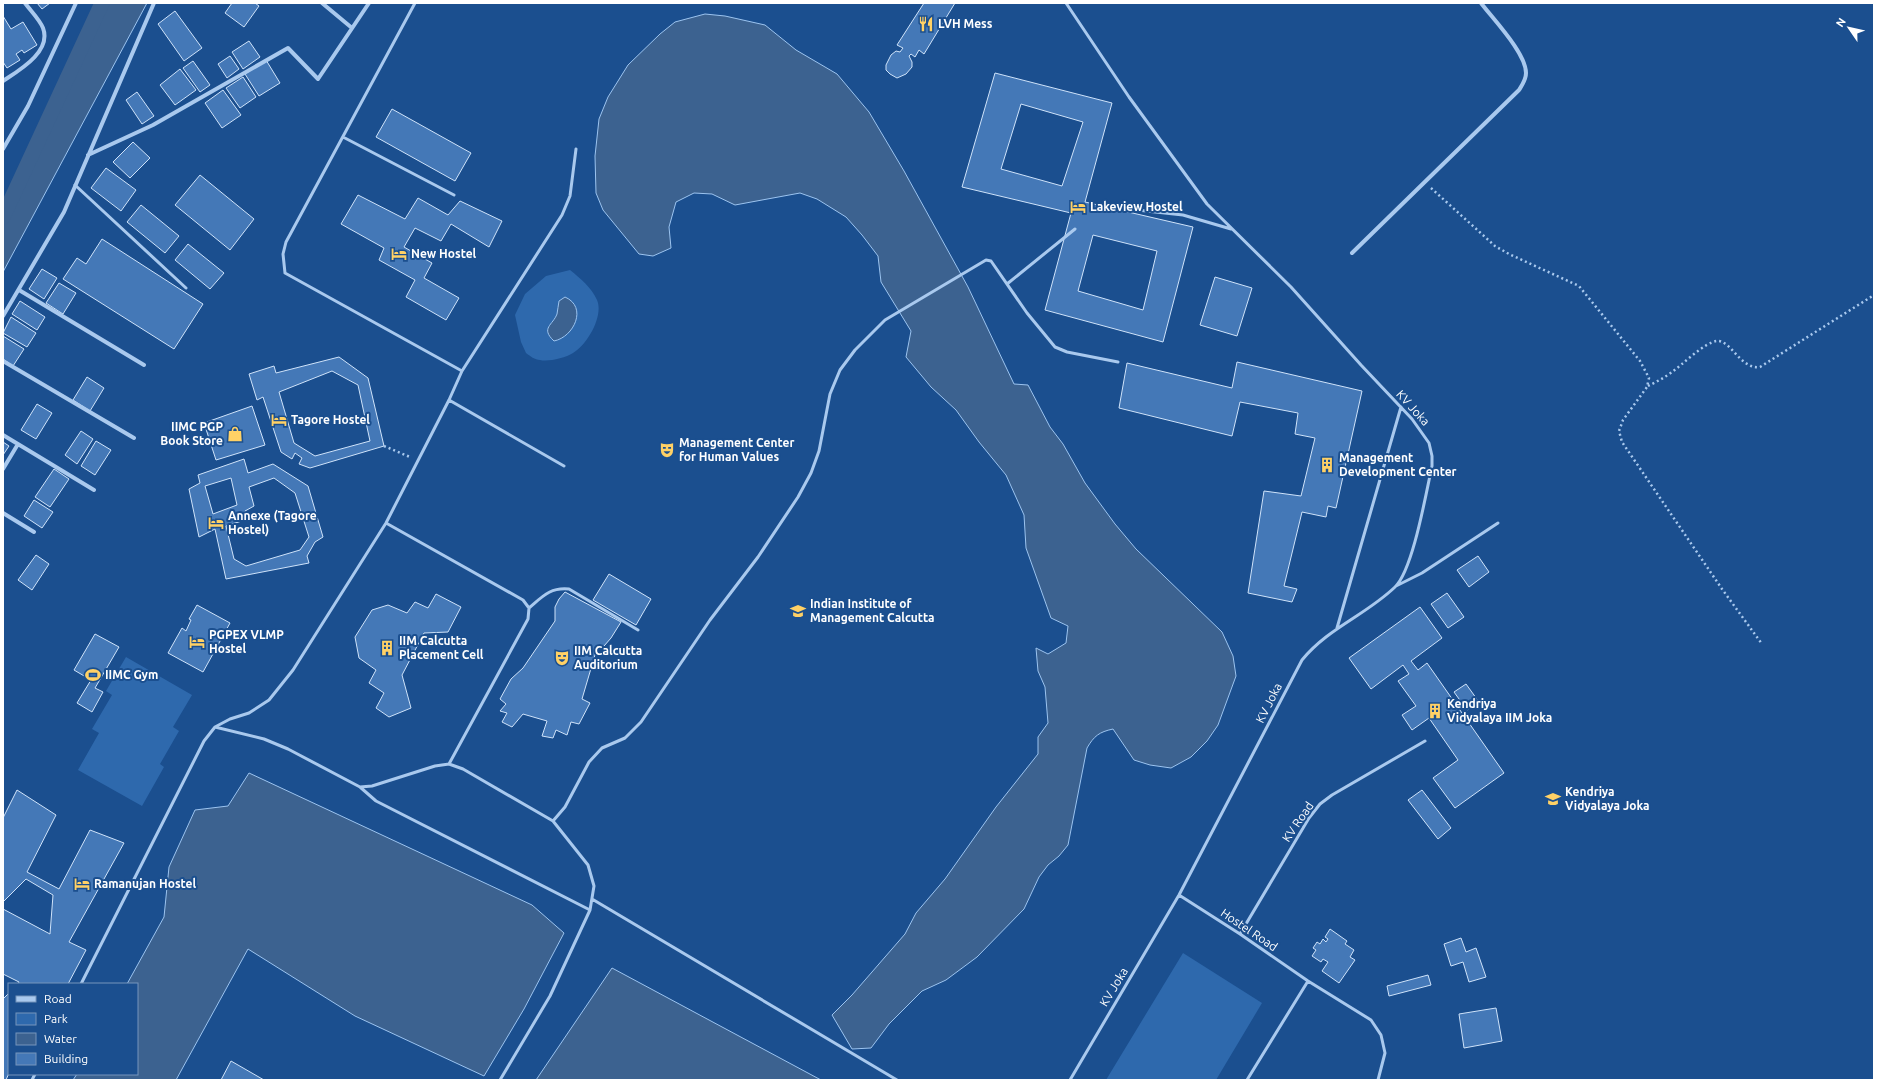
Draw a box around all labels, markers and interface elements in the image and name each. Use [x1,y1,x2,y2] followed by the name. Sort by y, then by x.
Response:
[1829,8,1869,48] north arrow
[917,15,935,33] restaurant icon: LVH Mess
[1833,16,1848,29] text: N
[938,17,993,30] place label: LVH Mess
[1069,198,1087,216] hotel icon: Lakeview Hostel
[1090,200,1183,213] place label: Lakeview Hostel
[390,245,408,263] hotel icon: New Hostel
[411,247,477,260] place label: New Hostel
[1394,387,1433,428] street label: KV Joka
[270,411,288,429] hotel icon: Tagore Hostel
[291,413,370,426] place label: Tagore Hostel
[160,420,223,447] place label: IIMC PGP Book Store
[226,425,244,443] shop icon: IIMC PGP Book Store
[679,436,794,463] place label: Management Center for Human Values
[658,441,676,459] theatre icon: Management Center for Human Values
[1339,451,1457,478] place label: Management Development Center
[1318,456,1336,474] building icon: Management Development Center
[228,509,317,537] place label: Annexe (Tagore Hostel)
[207,514,225,532] hotel icon: Annexe (Tagore Hostel)
[810,597,935,624] place label: Indian Institute of Management Calcutta
[789,602,807,620] school or university icon: Indian Institute of Management Calcutta
[209,628,284,655] place label: PGPEX VLMP Hostel
[188,633,206,651] hotel icon: PGPEX VLMP Hostel
[399,634,484,661] place label: IIM Calcutta Placement Cell
[378,639,396,657] building icon: IIM Calcutta Placement Cell
[574,644,642,671] place label: IIM Calcutta Auditorium
[553,649,571,667] theatre icon: IIM Calcutta Auditorium
[84,666,102,684] sports icon: IIMC Gym
[105,668,158,681] place label: IIMC Gym
[1253,681,1284,725] street label: KV Joka
[1447,697,1552,724] place label: Kendriya Vidyalaya IIM Joka
[1426,702,1444,720] building icon: Kendriya Vidyalaya IIM Joka
[1565,785,1650,812] place label: Kendriya Vidyalaya Joka
[1544,790,1562,808] school or university icon: Kendriya Vidyalaya Joka
[1279,799,1316,844] street label: KV Road
[73,875,91,893] hotel icon: Ramanujan Hostel
[94,877,196,890] place label: Ramanujan Hostel
[1219,906,1280,953] street label: Hostel Road
[1097,965,1130,1009] street label: KV Joka
[8,983,138,1075] legend
[44,992,72,1005] text: Road
[44,1012,68,1025] text: Park
[44,1032,77,1045] text: Water
[44,1052,88,1065] text: Building

